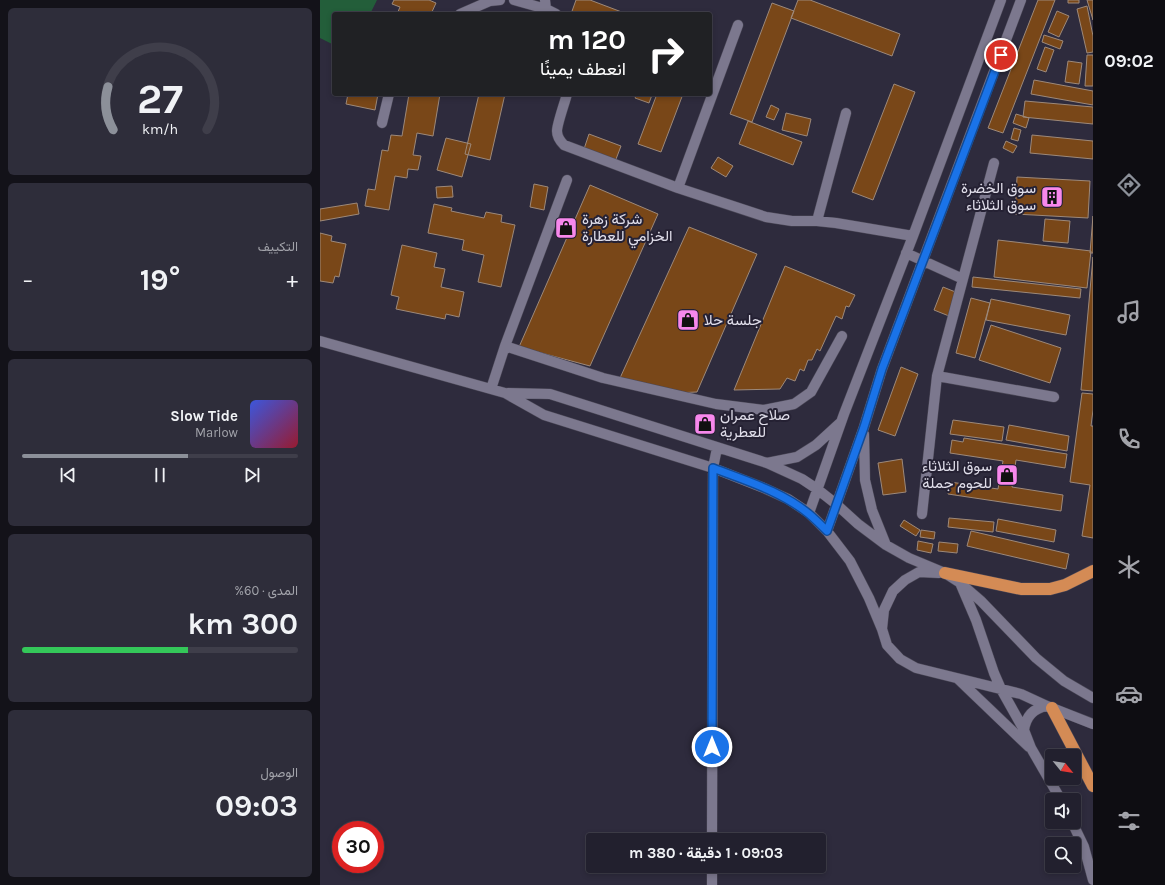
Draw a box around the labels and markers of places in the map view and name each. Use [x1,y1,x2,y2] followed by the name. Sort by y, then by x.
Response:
[984,38,1018,72] pin
[961,179,1036,214] place label: سوق الخضرة سوق الثلاثاء
[1039,184,1065,210] building icon: سوق الخضرة سوق الثلاثاء
[582,210,673,249] place label: شركة زهرة الخزامي للعطارة
[553,215,579,241] shop icon: شركة زهرة الخزامي للعطارة
[675,307,701,333] shop icon: جلسة حلا
[704,311,762,329] place label: جلسة حلا
[720,406,790,441] place label: صلاح عمران للعطرية
[692,411,718,437] shop icon: صلاح عمران للعطرية
[922,457,992,493] place label: سوق الثلاثاء للحوم جملة
[994,462,1020,488] shop icon: سوق الثلاثاء للحوم جملة

